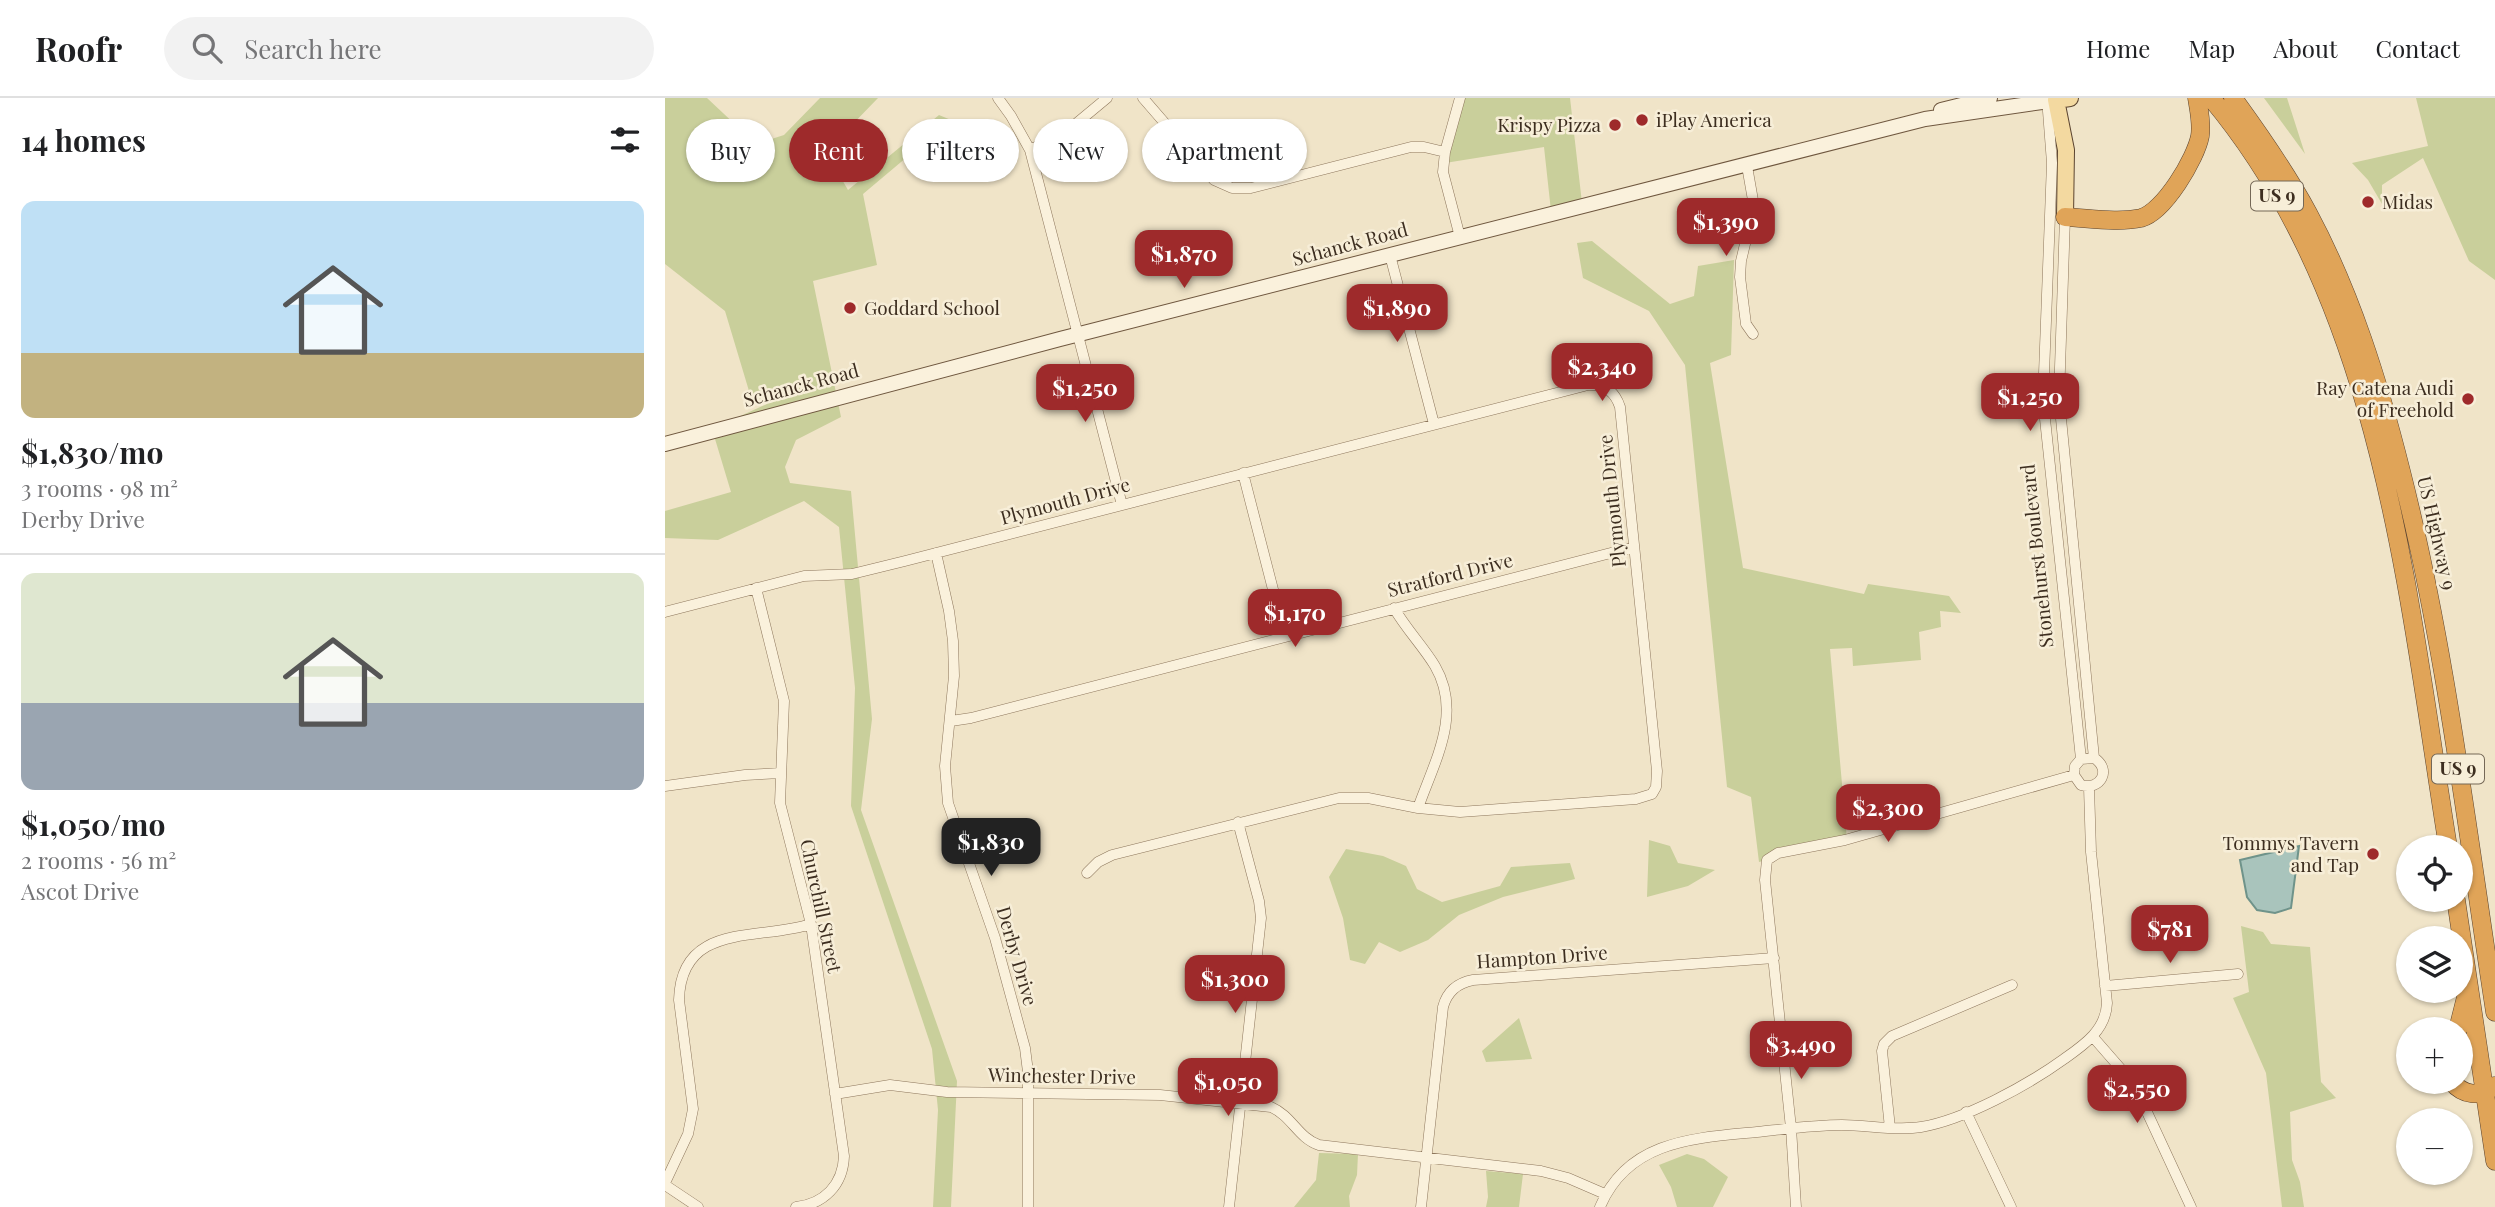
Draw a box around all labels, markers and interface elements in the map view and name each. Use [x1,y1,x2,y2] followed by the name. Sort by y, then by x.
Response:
[164,17,654,80] search box
[35,26,122,70] text: Roofr
[188,29,226,67] icon: search
[244,31,382,66] text: Search here
[2086,32,2150,64] text: Home
[2188,32,2235,64] text: Map
[2273,32,2337,64] text: About
[2375,32,2460,64] text: Contact
[1656,106,1772,132] place label: iPlay America
[1497,111,1602,137] place label: Krispy Pizza
[1634,112,1650,128] marker: iPlay America
[1607,117,1623,133] marker: Krispy Pizza
[686,119,775,182] chip: Buy
[789,119,888,182] chip: Rent
[902,119,1019,182] chip: Filters
[1033,119,1128,182] chip: New
[1142,119,1307,182] chip: Apartment
[21,120,146,160] text: 14 homes
[606,121,644,159] icon: filters
[2251,182,2303,211] road number: US 9
[2382,188,2433,214] place label: Midas
[2360,194,2376,210] marker: Midas
[1669,198,1783,258] pin: $1,390
[1693,205,1759,236] text: $1,390
[1289,215,1411,271] street label: Schanck Road
[1127,230,1241,290] pin: $1,870
[1151,237,1217,268] text: $1,870
[270,247,396,373] icon: home
[1340,285,1454,344] pin: $1,890
[1363,291,1431,322] text: $1,890
[864,294,1000,320] place label: Goddard School
[842,300,858,316] marker: Goddard School
[1545,344,1659,403] pin: $2,340
[1568,350,1636,381] text: $2,340
[740,356,862,412] street label: Schanck Road
[1028,364,1142,424] pin: $1,250
[1052,371,1118,402] text: $1,250
[1973,374,2087,433] pin: $1,250
[2316,374,2454,422] place label: Ray Catena Audi of Freehold
[1997,380,2063,411] text: $1,250
[2460,391,2476,407] marker: Ray Catena Audi of Freehold
[21,432,163,472] text: $1,830/mo
[1591,433,1631,569] street label: Plymouth Drive
[2013,463,2059,649] street label: Stonehurst Boulevard
[997,470,1133,530] street label: Plymouth Drive
[21,472,178,503] text: 3 rooms · 98 m²
[2412,473,2464,592] street label: US Highway 9
[21,503,145,534] text: Derby Drive
[1384,546,1515,602] street label: Stratford Drive
[1238,589,1352,649] pin: $1,170
[1264,596,1326,627] text: $1,170
[270,619,396,745] icon: home
[2432,754,2484,784] road number: US 9
[1831,784,1945,844] pin: $2,300
[1852,791,1924,822] text: $2,300
[21,804,165,844] text: $1,050/mo
[934,818,1048,878] pin: $1,830
[958,825,1024,856] text: $1,830
[2222,829,2360,877] place label: Tommys Tavern and Tap
[2396,835,2473,1185] map controls
[2396,835,2473,912] button: locate
[795,837,849,975] street label: Churchill Street
[21,844,176,875] text: 2 rooms · 56 m²
[2365,846,2381,862] marker: Tommys Tavern and Tap
[21,875,139,906] text: Ascot Drive
[991,903,1045,1008] street label: Derby Drive
[2129,906,2211,965] pin: $781
[2147,912,2193,943] text: $781
[2396,926,2473,1003] button: layers
[1475,938,1608,974] street label: Hampton Drive
[1178,956,1292,1015] pin: $1,300
[1201,962,1269,993] text: $1,300
[2396,1017,2473,1094] button: +
[1744,1021,1858,1081] pin: $3,490
[1766,1028,1836,1059] text: $3,490
[1171,1058,1285,1118] pin: $1,050
[987,1061,1136,1089] street label: Winchester Drive
[1194,1065,1262,1096] text: $1,050
[2080,1066,2194,1125] pin: $2,550
[2103,1072,2171,1103] text: $2,550
[2396,1108,2473,1185] button: −

